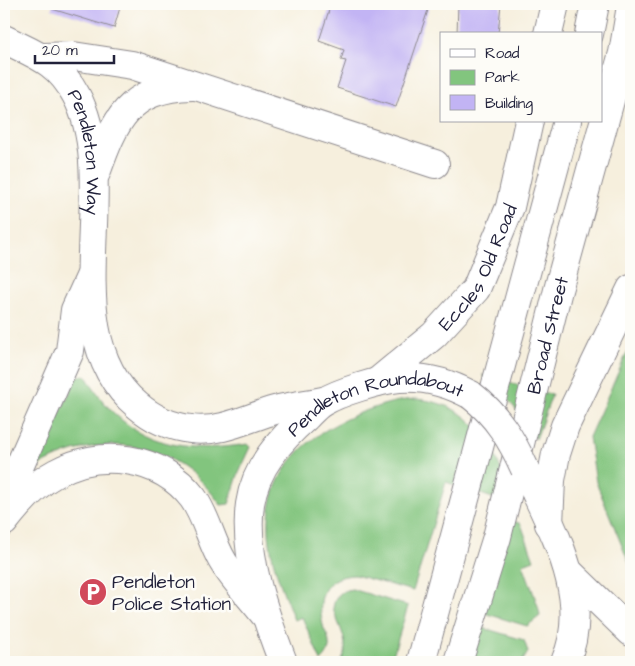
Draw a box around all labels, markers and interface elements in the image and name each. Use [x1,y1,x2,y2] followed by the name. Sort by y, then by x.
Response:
[35,32,114,64] scale bar
[440,32,602,122] legend
[42,40,78,61] text: 20 m
[485,43,520,64] text: Road
[485,67,520,88] text: Park
[60,84,106,216] street label: Pendleton Way
[485,93,533,115] text: Building
[432,200,525,337] street label: Eccles Old Road
[521,273,576,397] street label: Broad Street
[281,366,469,443] street label: Pendleton Roundabout
[112,569,231,618] place label: Pendleton Police Station
[78,577,108,607] parking icon: Pendleton Police Station

